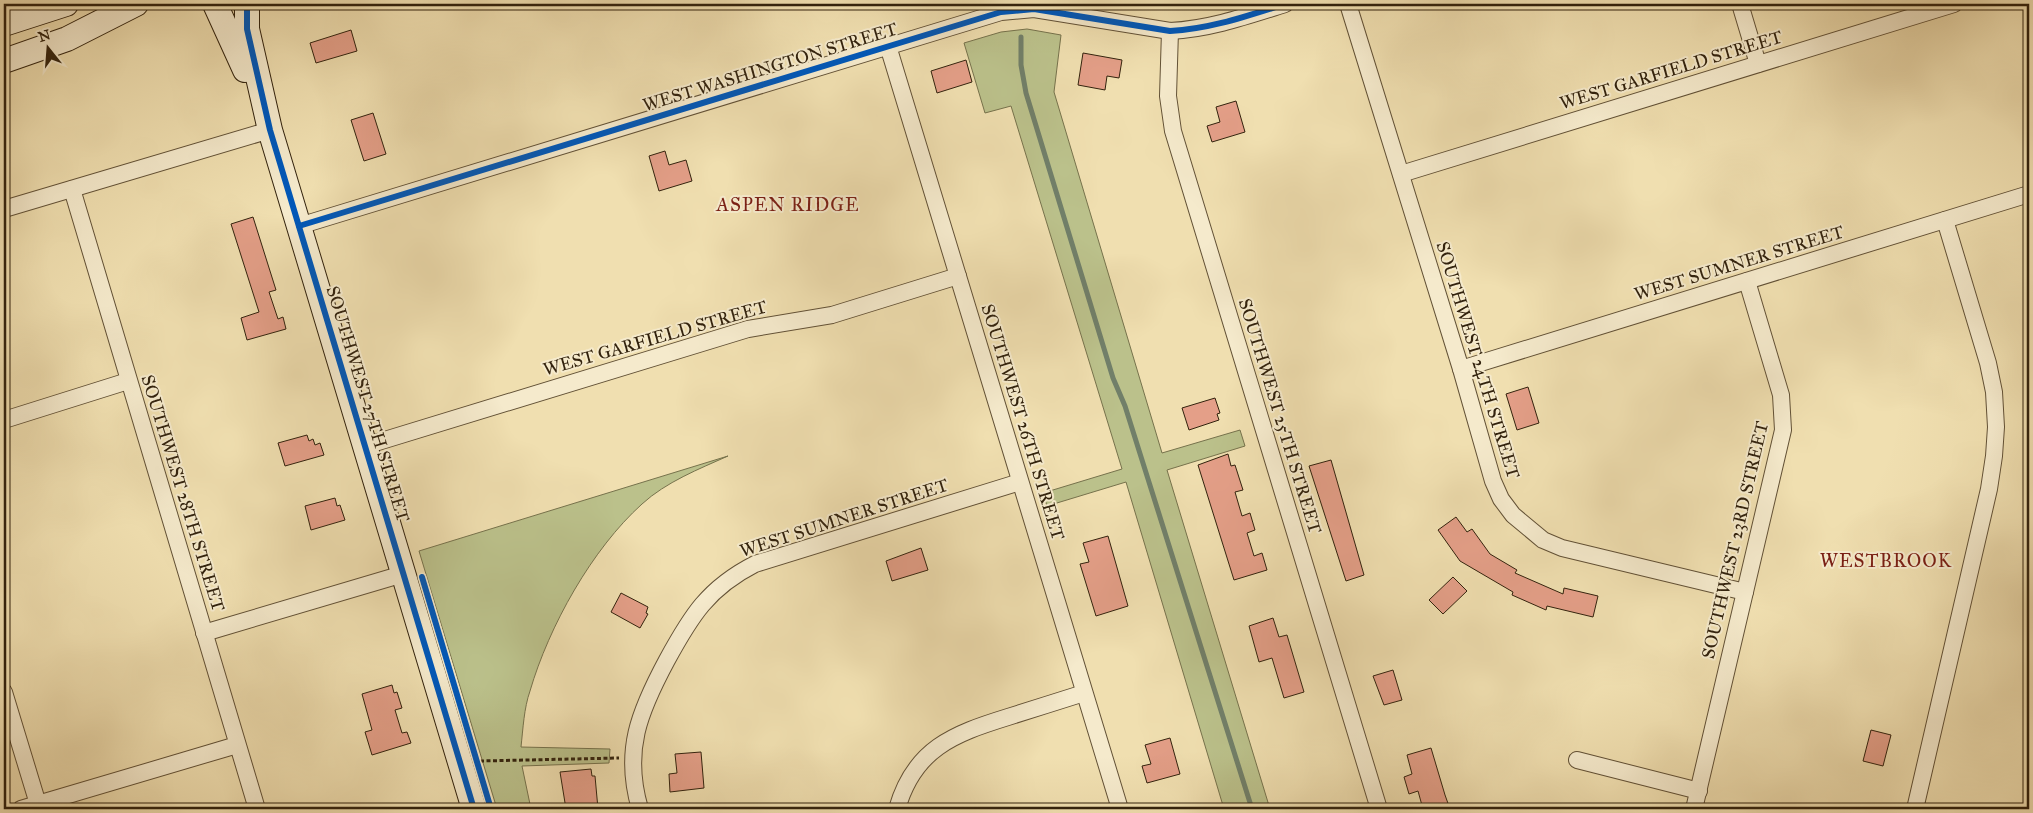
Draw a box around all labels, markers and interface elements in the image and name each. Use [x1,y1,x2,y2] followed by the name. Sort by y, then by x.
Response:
[640,18,900,116] street label: WEST WASHINGTON STREET
[22,22,72,72] north arrow
[36,26,53,46] text: N
[1557,26,1785,114] street label: WEST GARFIELD STREET
[715,193,860,216] district label: ASPEN RIDGE
[1632,221,1846,305] street label: WEST SUMNER STREET
[1431,239,1525,481] street label: SOUTHWEST 24TH STREET
[322,283,414,525] street label: SOUTHWEST 27TH STREET
[541,295,769,381] street label: WEST GARFIELD STREET
[1234,296,1326,536] street label: SOUTHWEST 25TH STREET
[977,301,1069,543] street label: SOUTHWEST 26TH STREET
[136,372,230,614] street label: SOUTHWEST 28TH STREET
[1697,419,1773,661] street label: SOUTHWEST 23RD STREET
[737,474,951,562] street label: WEST SUMNER STREET
[1820,549,1952,572] district label: WESTBROOK

